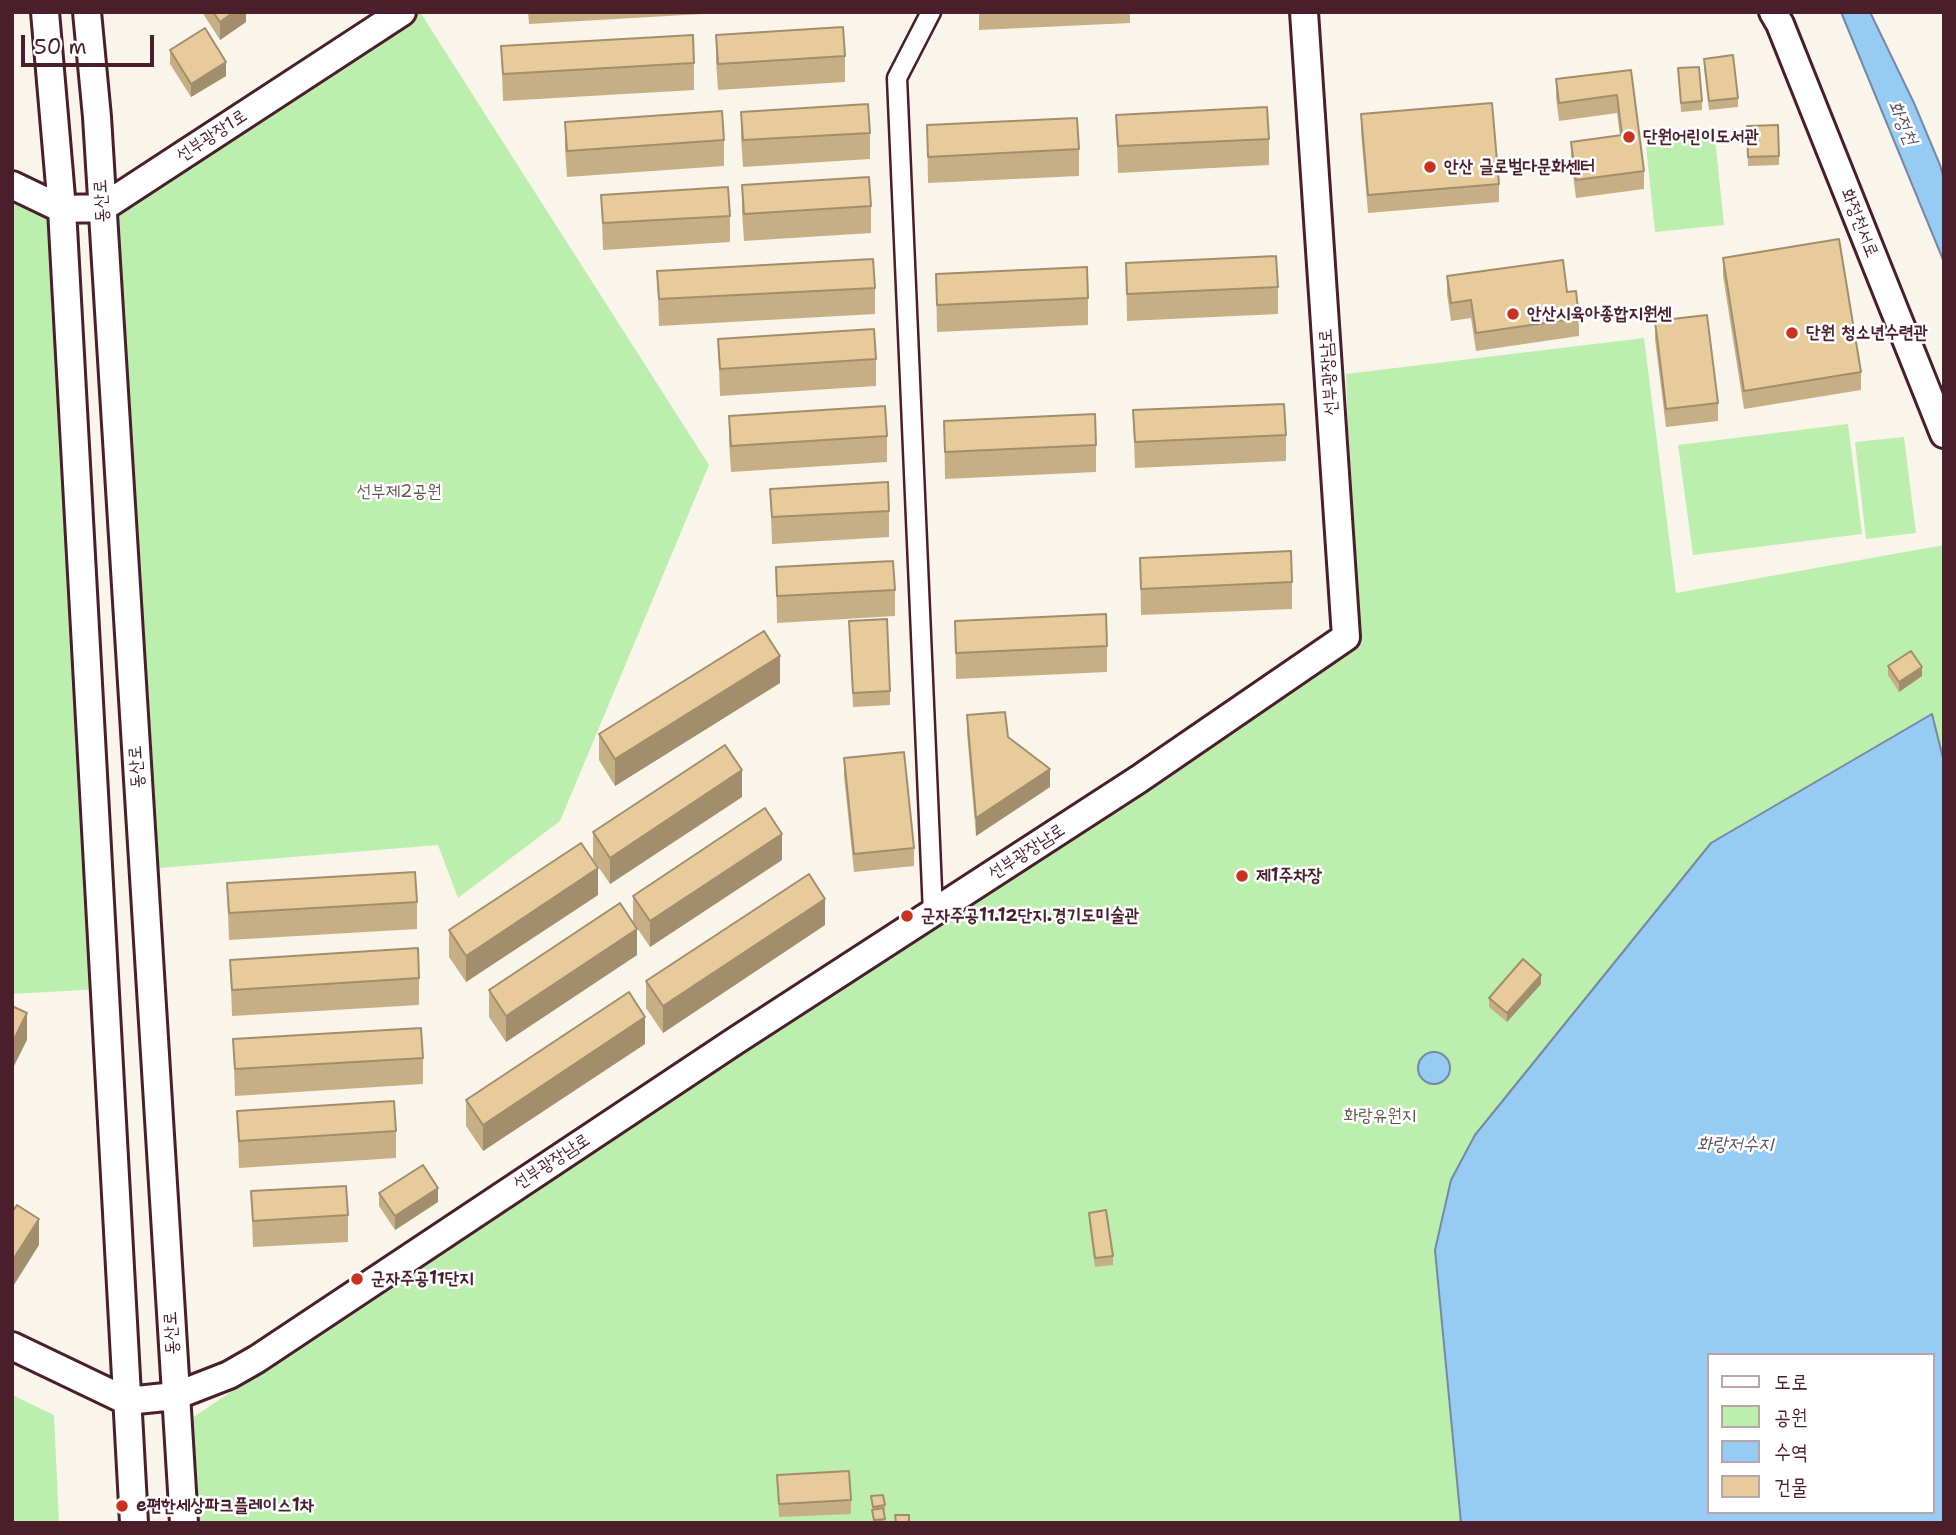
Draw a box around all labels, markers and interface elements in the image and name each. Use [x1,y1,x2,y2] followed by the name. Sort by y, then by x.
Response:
[24,21,158,65] scale bar
[34,33,87,61] text: 50 m
[1882,97,1922,149] water label: 화정천
[173,105,251,167] street label: 선부광장1로
[1643,126,1759,148] place label: 단원어린이도서관
[1621,129,1637,145] marker: 단원어린이도서관
[1444,156,1595,178] place label: 안산 글로벌다문화센터
[1422,159,1438,175] marker: 안산 글로벌다문화센터
[90,179,114,223] street label: 동산로
[1835,185,1883,261] street label: 화정천서로
[1527,303,1672,325] place label: 안산시육아종합지원센
[1505,306,1521,322] marker: 안산시육아종합지원센
[1806,322,1928,344] place label: 단원 청소년수련관
[1784,325,1800,341] marker: 단원 청소년수련관
[1315,328,1343,416] street label: 선부광장남로
[356,481,442,503] park label: 선부제2공원
[125,745,149,789] street label: 동산로
[985,819,1069,885] street label: 선부광장남로
[1256,865,1322,887] place label: 제1주차장
[1234,868,1250,884] marker: 제1주차장
[921,905,1139,927] place label: 군자주공11.12단지.경기도미술관
[899,908,915,924] marker: 군자주공11.12단지.경기도미술관
[1344,1105,1416,1127] park label: 화랑유원지
[510,1129,594,1195] street label: 선부광장남로
[1697,1134,1773,1156] water label: 화랑저수지
[371,1268,474,1290] place label: 군자주공11단지
[349,1271,365,1287] marker: 군자주공11단지
[160,1311,184,1355] street label: 동산로
[1708,1353,1935,1514] legend
[1774,1368,1808,1396] text: 도로
[1774,1403,1808,1431] text: 공원
[1774,1438,1808,1466] text: 수역
[1774,1473,1808,1501] text: 건물
[136,1495,314,1517] place label: e편한세상파크플레이스1차
[114,1498,130,1514] marker: e편한세상파크플레이스1차

